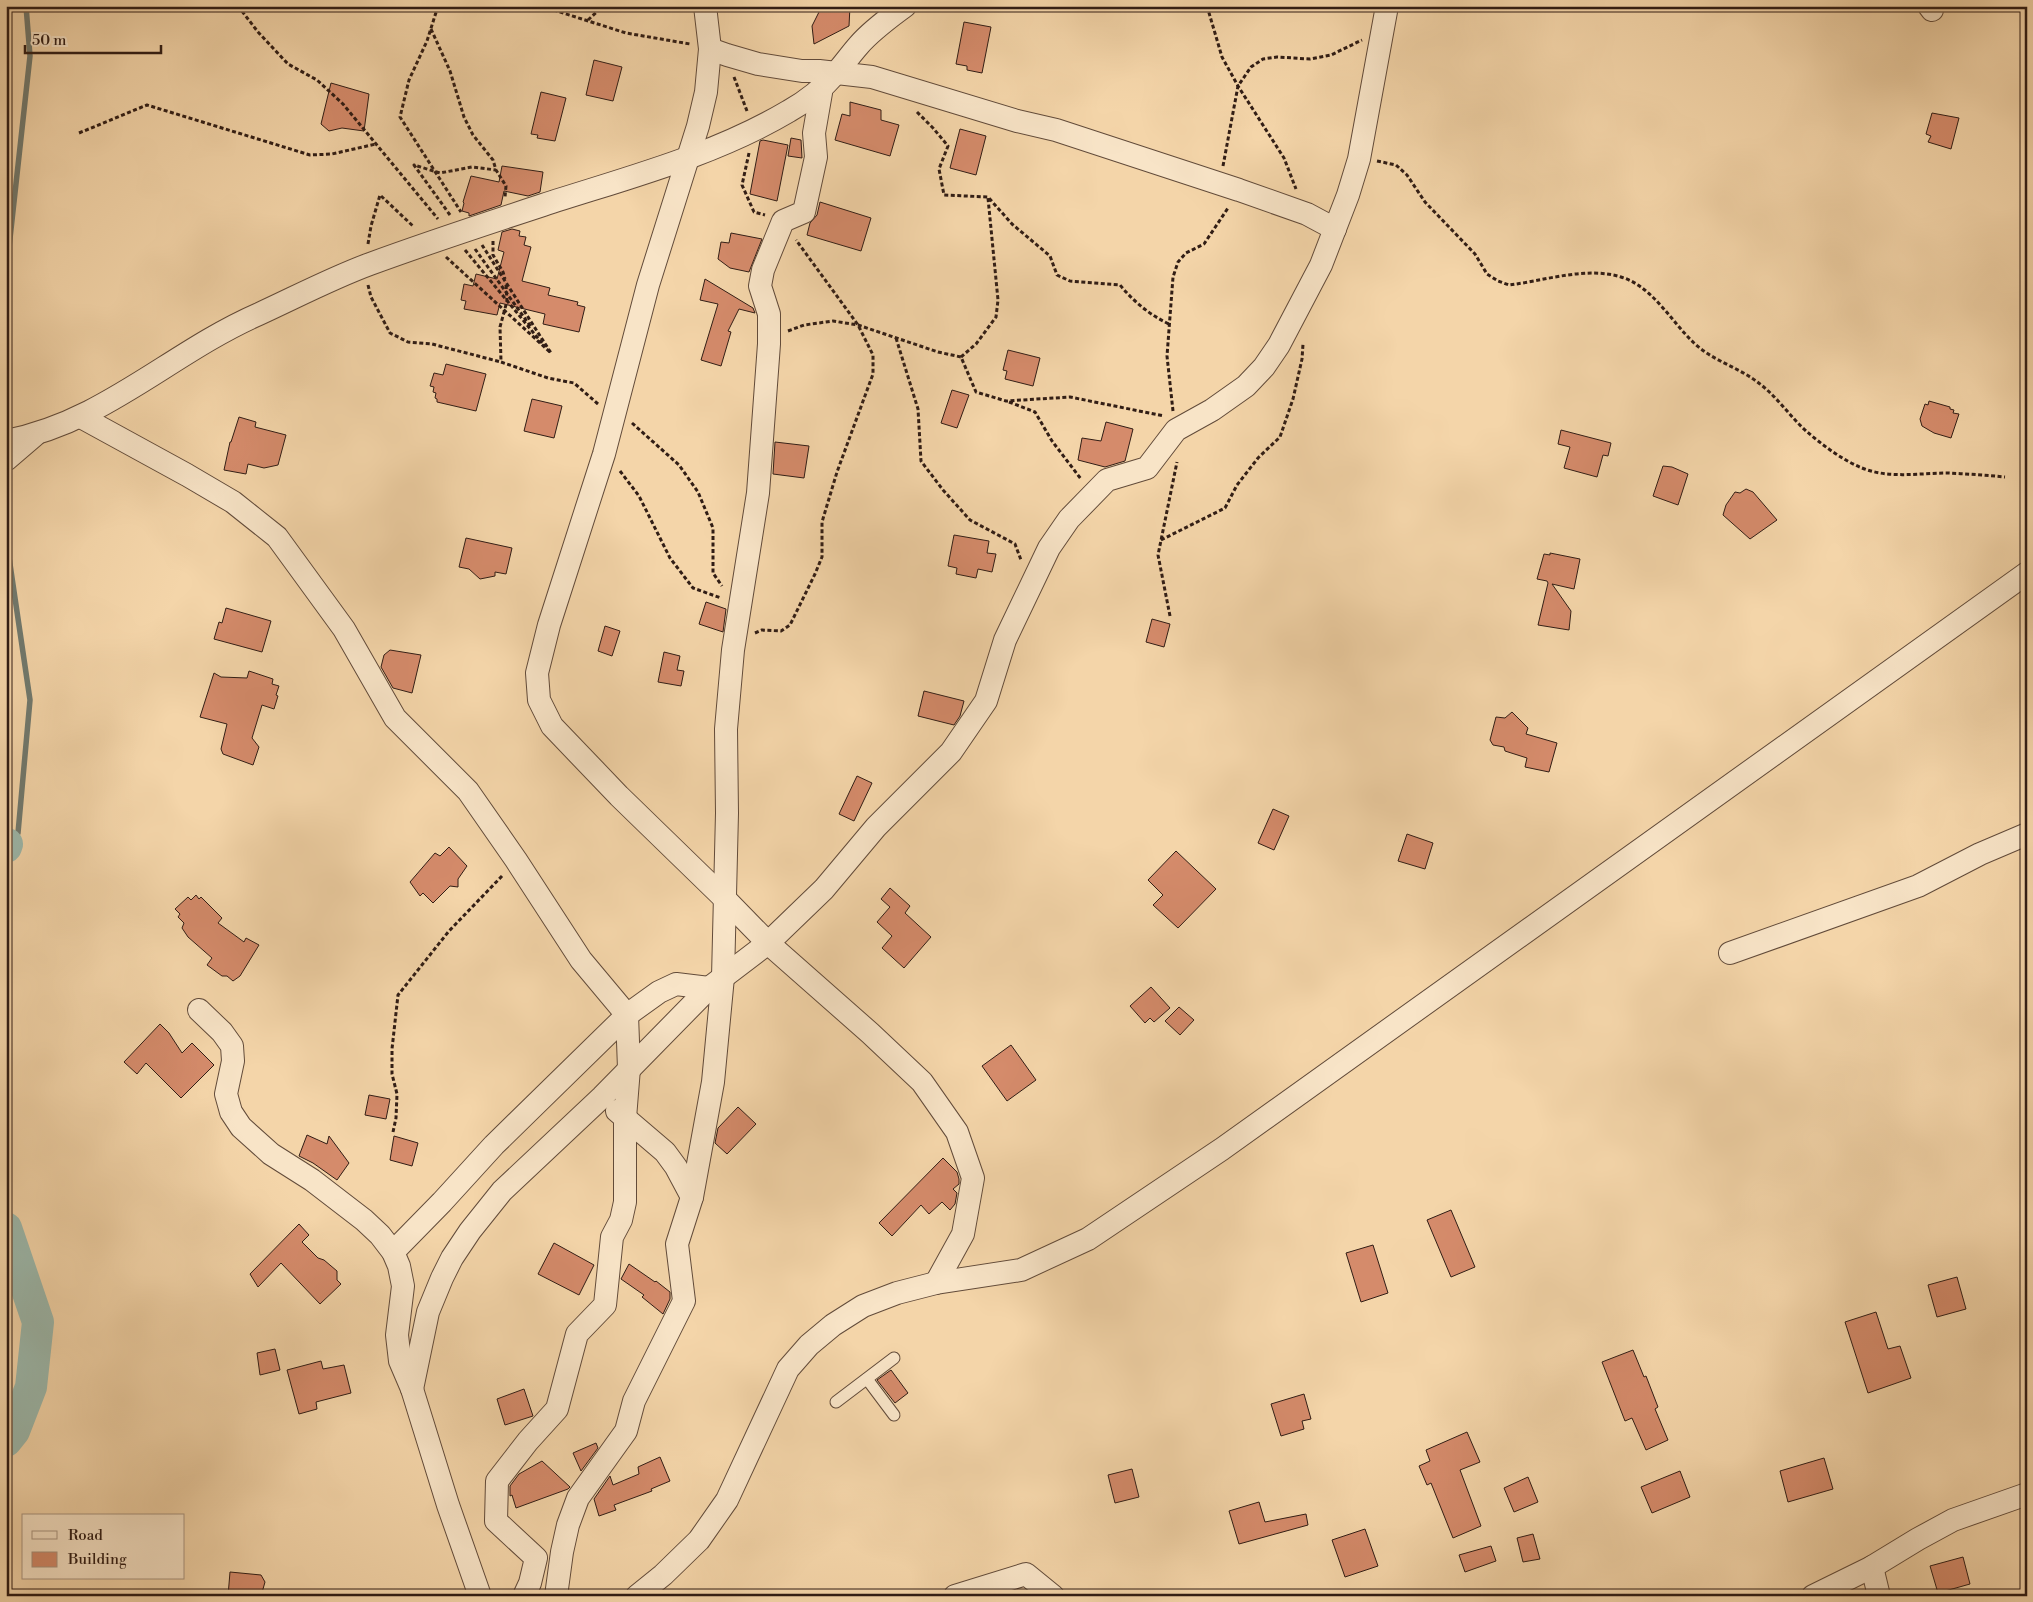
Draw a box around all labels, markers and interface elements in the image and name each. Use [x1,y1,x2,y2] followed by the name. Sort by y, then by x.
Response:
[25,22,161,54] scale bar
[32,31,66,50] text: 50 m
[22,1514,185,1580] legend
[68,1526,103,1545] text: Road
[67,1550,127,1569] text: Building

